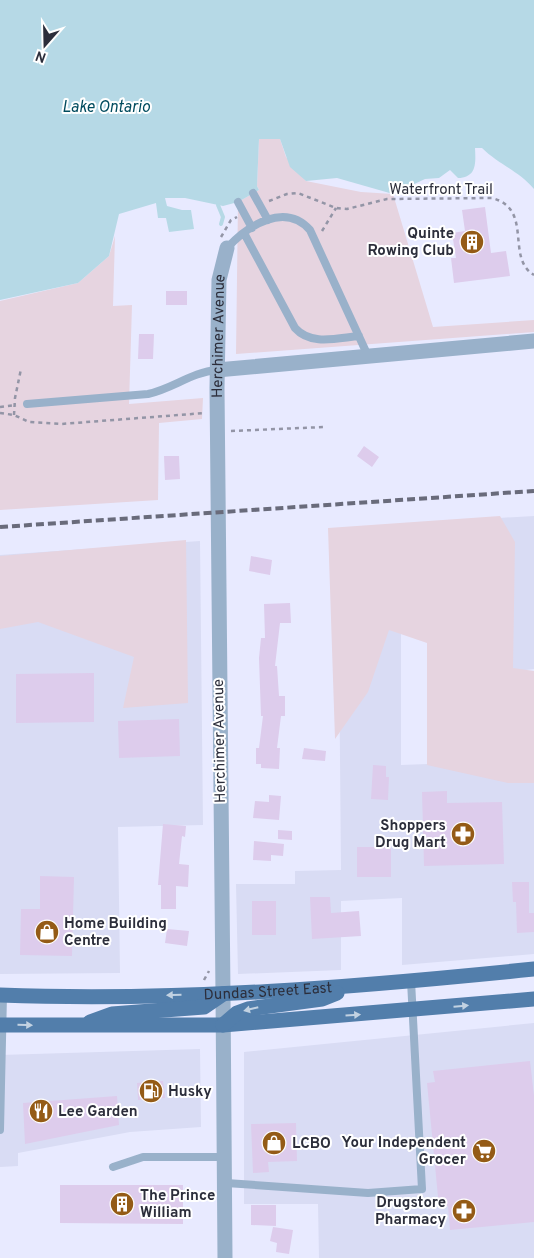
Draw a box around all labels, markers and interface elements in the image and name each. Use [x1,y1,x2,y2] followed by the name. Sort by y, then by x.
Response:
[20,20,70,70] north arrow
[33,46,49,66] text: N
[62,98,151,118] water label: Lake Ontario
[389,181,493,200] street label: Waterfront Trail
[367,225,454,261] place label: Quinte Rowing Club
[459,229,485,255] building icon: Quinte Rowing Club
[209,272,231,398] street label: Herchimer Avenue
[210,679,231,803] street label: Herchimer Avenue
[375,817,446,853] place label: Shoppers Drug Mart
[450,821,476,847] pharmacy icon: Shoppers Drug Mart
[64,915,167,951] place label: Home Building Centre
[34,919,60,945] shop icon: Home Building Centre
[203,979,333,1005] street label: Dundas Street East
[166,991,182,999] one-way arrow
[453,1002,469,1010] one-way arrow
[243,1005,258,1013] one-way arrow
[345,1011,361,1019] one-way arrow
[17,1021,33,1029] one-way arrow
[138,1078,164,1104] fuel station icon: Husky
[168,1083,212,1102] place label: Husky
[28,1098,54,1124] restaurant icon: Lee Garden
[58,1103,138,1122] place label: Lee Garden
[261,1130,287,1156] shop icon: LCBO
[342,1134,467,1170] place label: Your Independent Grocer
[292,1135,331,1154] place label: LCBO
[471,1138,497,1164] supermarket icon: Your Independent Grocer
[140,1187,215,1223] place label: The Prince William
[109,1191,135,1217] building icon: The Prince William
[375,1194,446,1230] place label: Drugstore Pharmacy
[451,1198,477,1224] pharmacy icon: Drugstore Pharmacy

